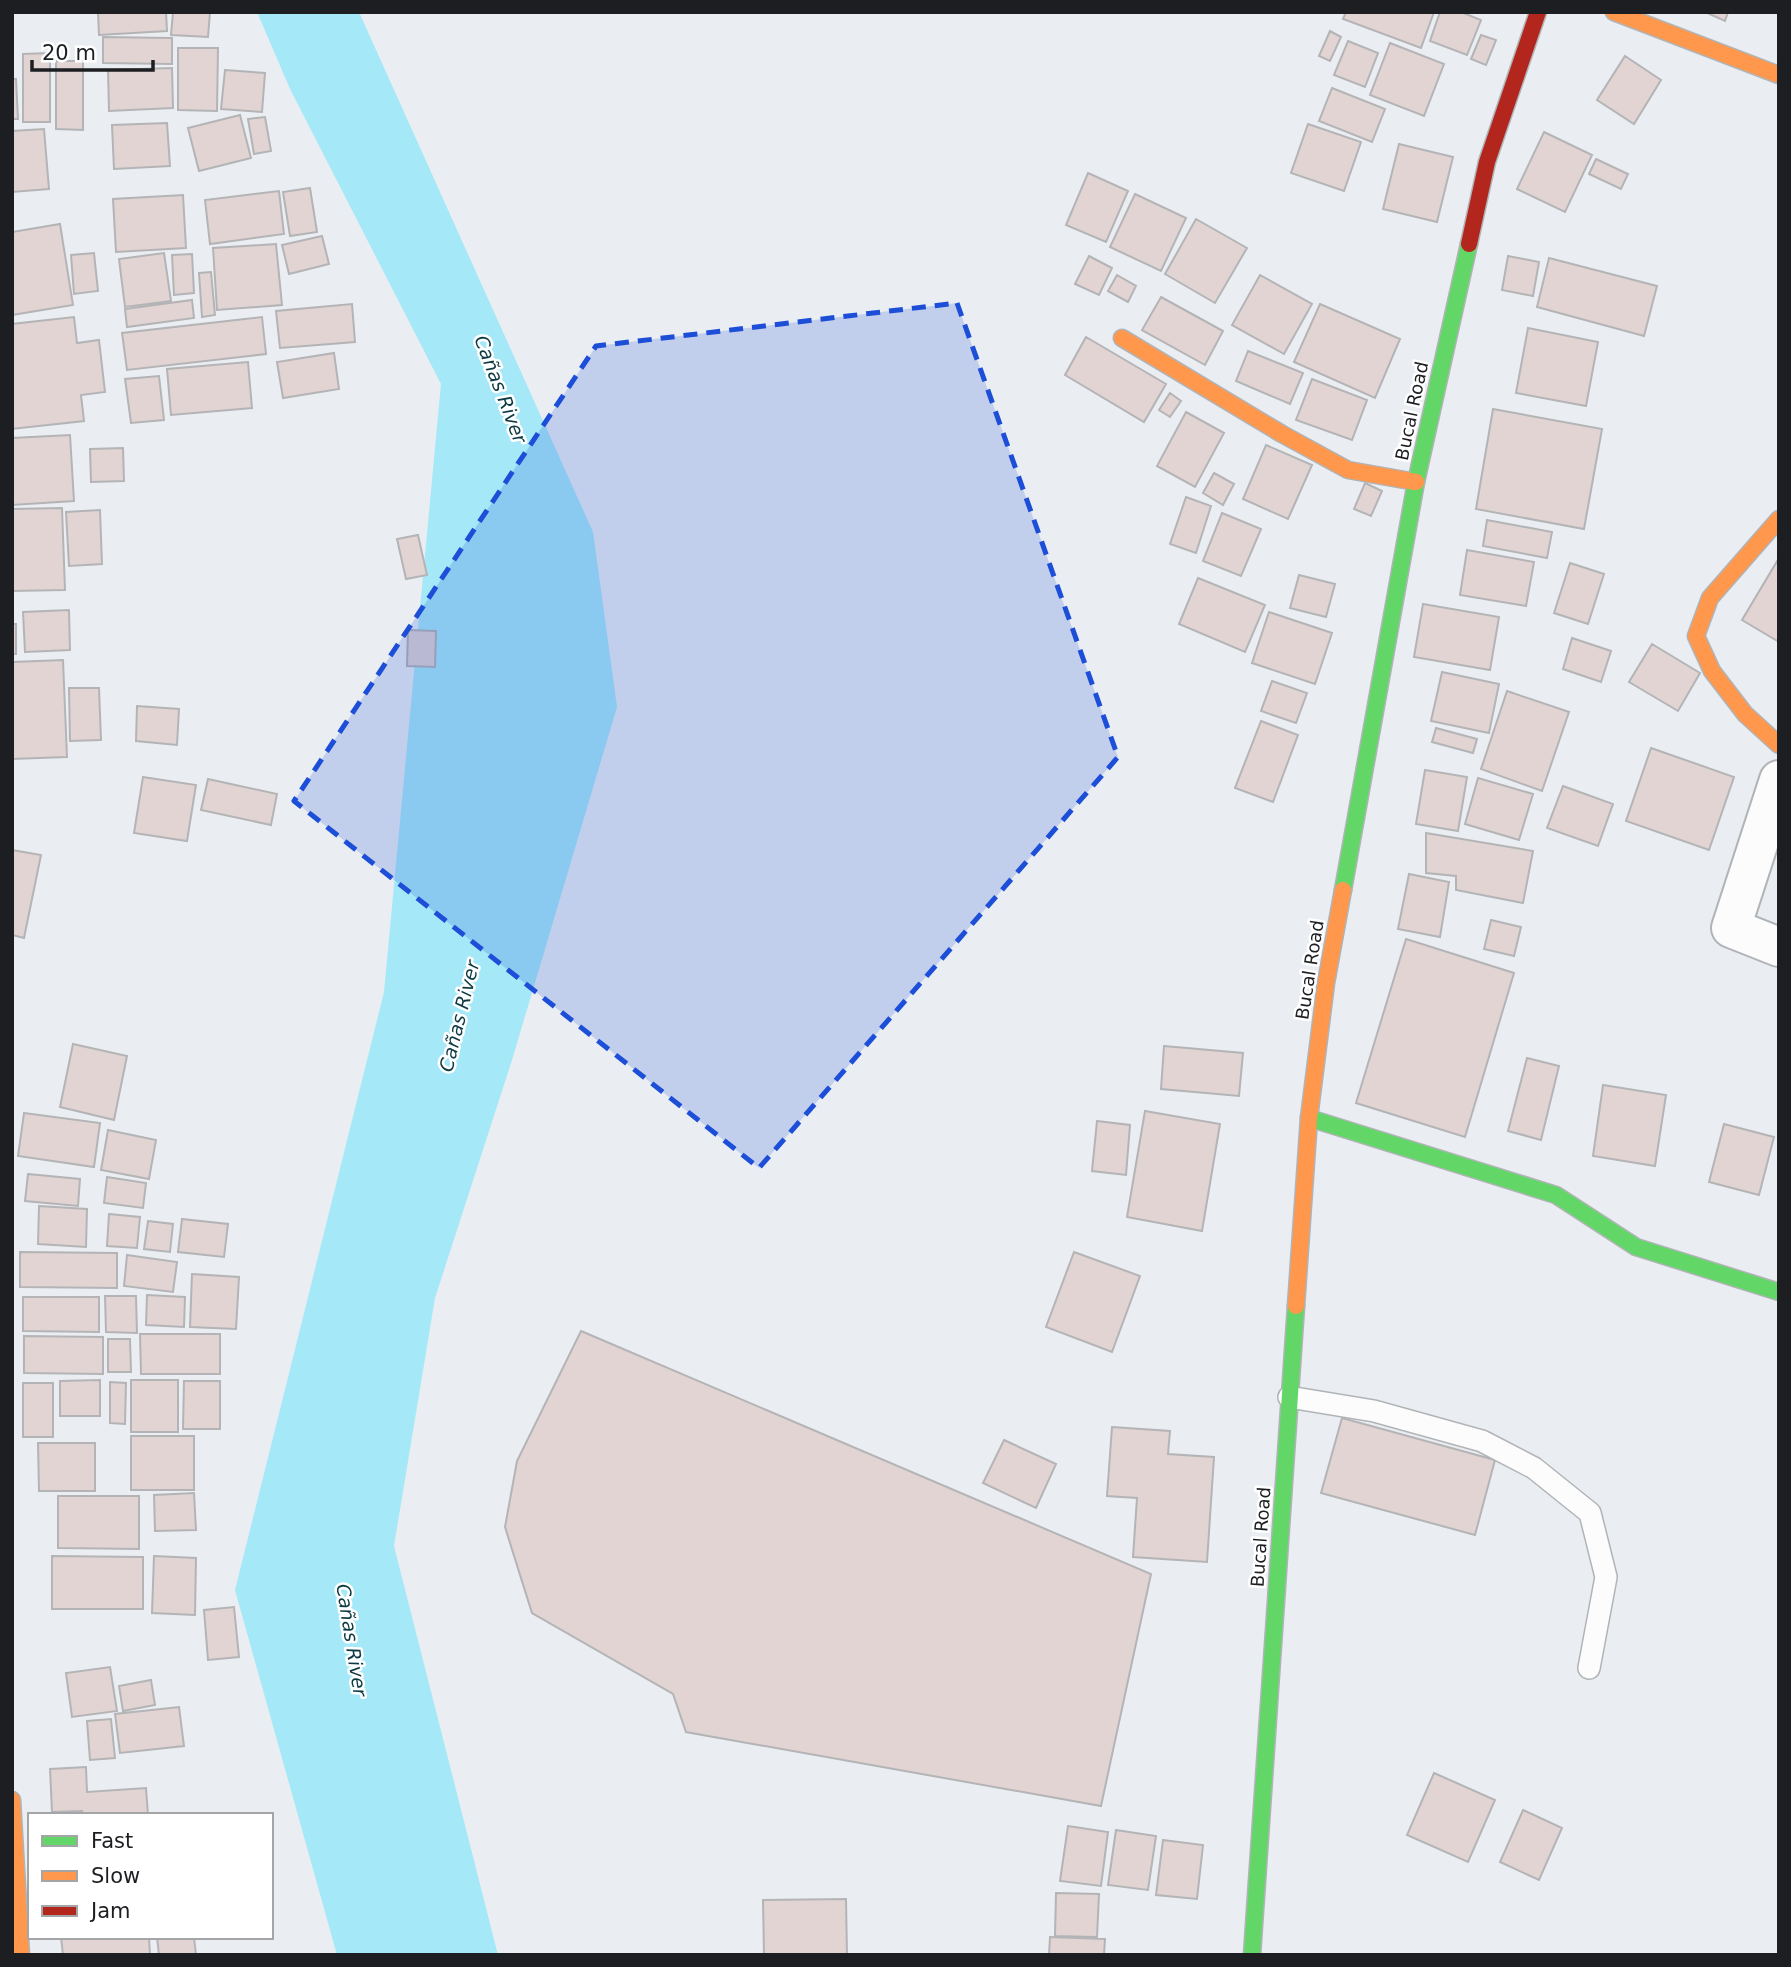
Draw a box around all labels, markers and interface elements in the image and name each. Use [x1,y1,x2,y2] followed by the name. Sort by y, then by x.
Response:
[32,28,152,72] scale bar
[42,41,96,65] text: 20 m
[470,332,532,447] water label: Cañas River
[1391,360,1432,462] street label: Bucal Road
[1291,919,1328,1021] street label: Bucal Road
[435,957,484,1074] water label: Cañas River
[1247,1486,1274,1588] street label: Bucal Road
[332,1582,372,1699] water label: Cañas River
[28,1813,273,1939] legend
[91,1829,133,1853] text: Fast
[91,1864,140,1888] text: Slow
[89,1899,131,1923] text: Jam

